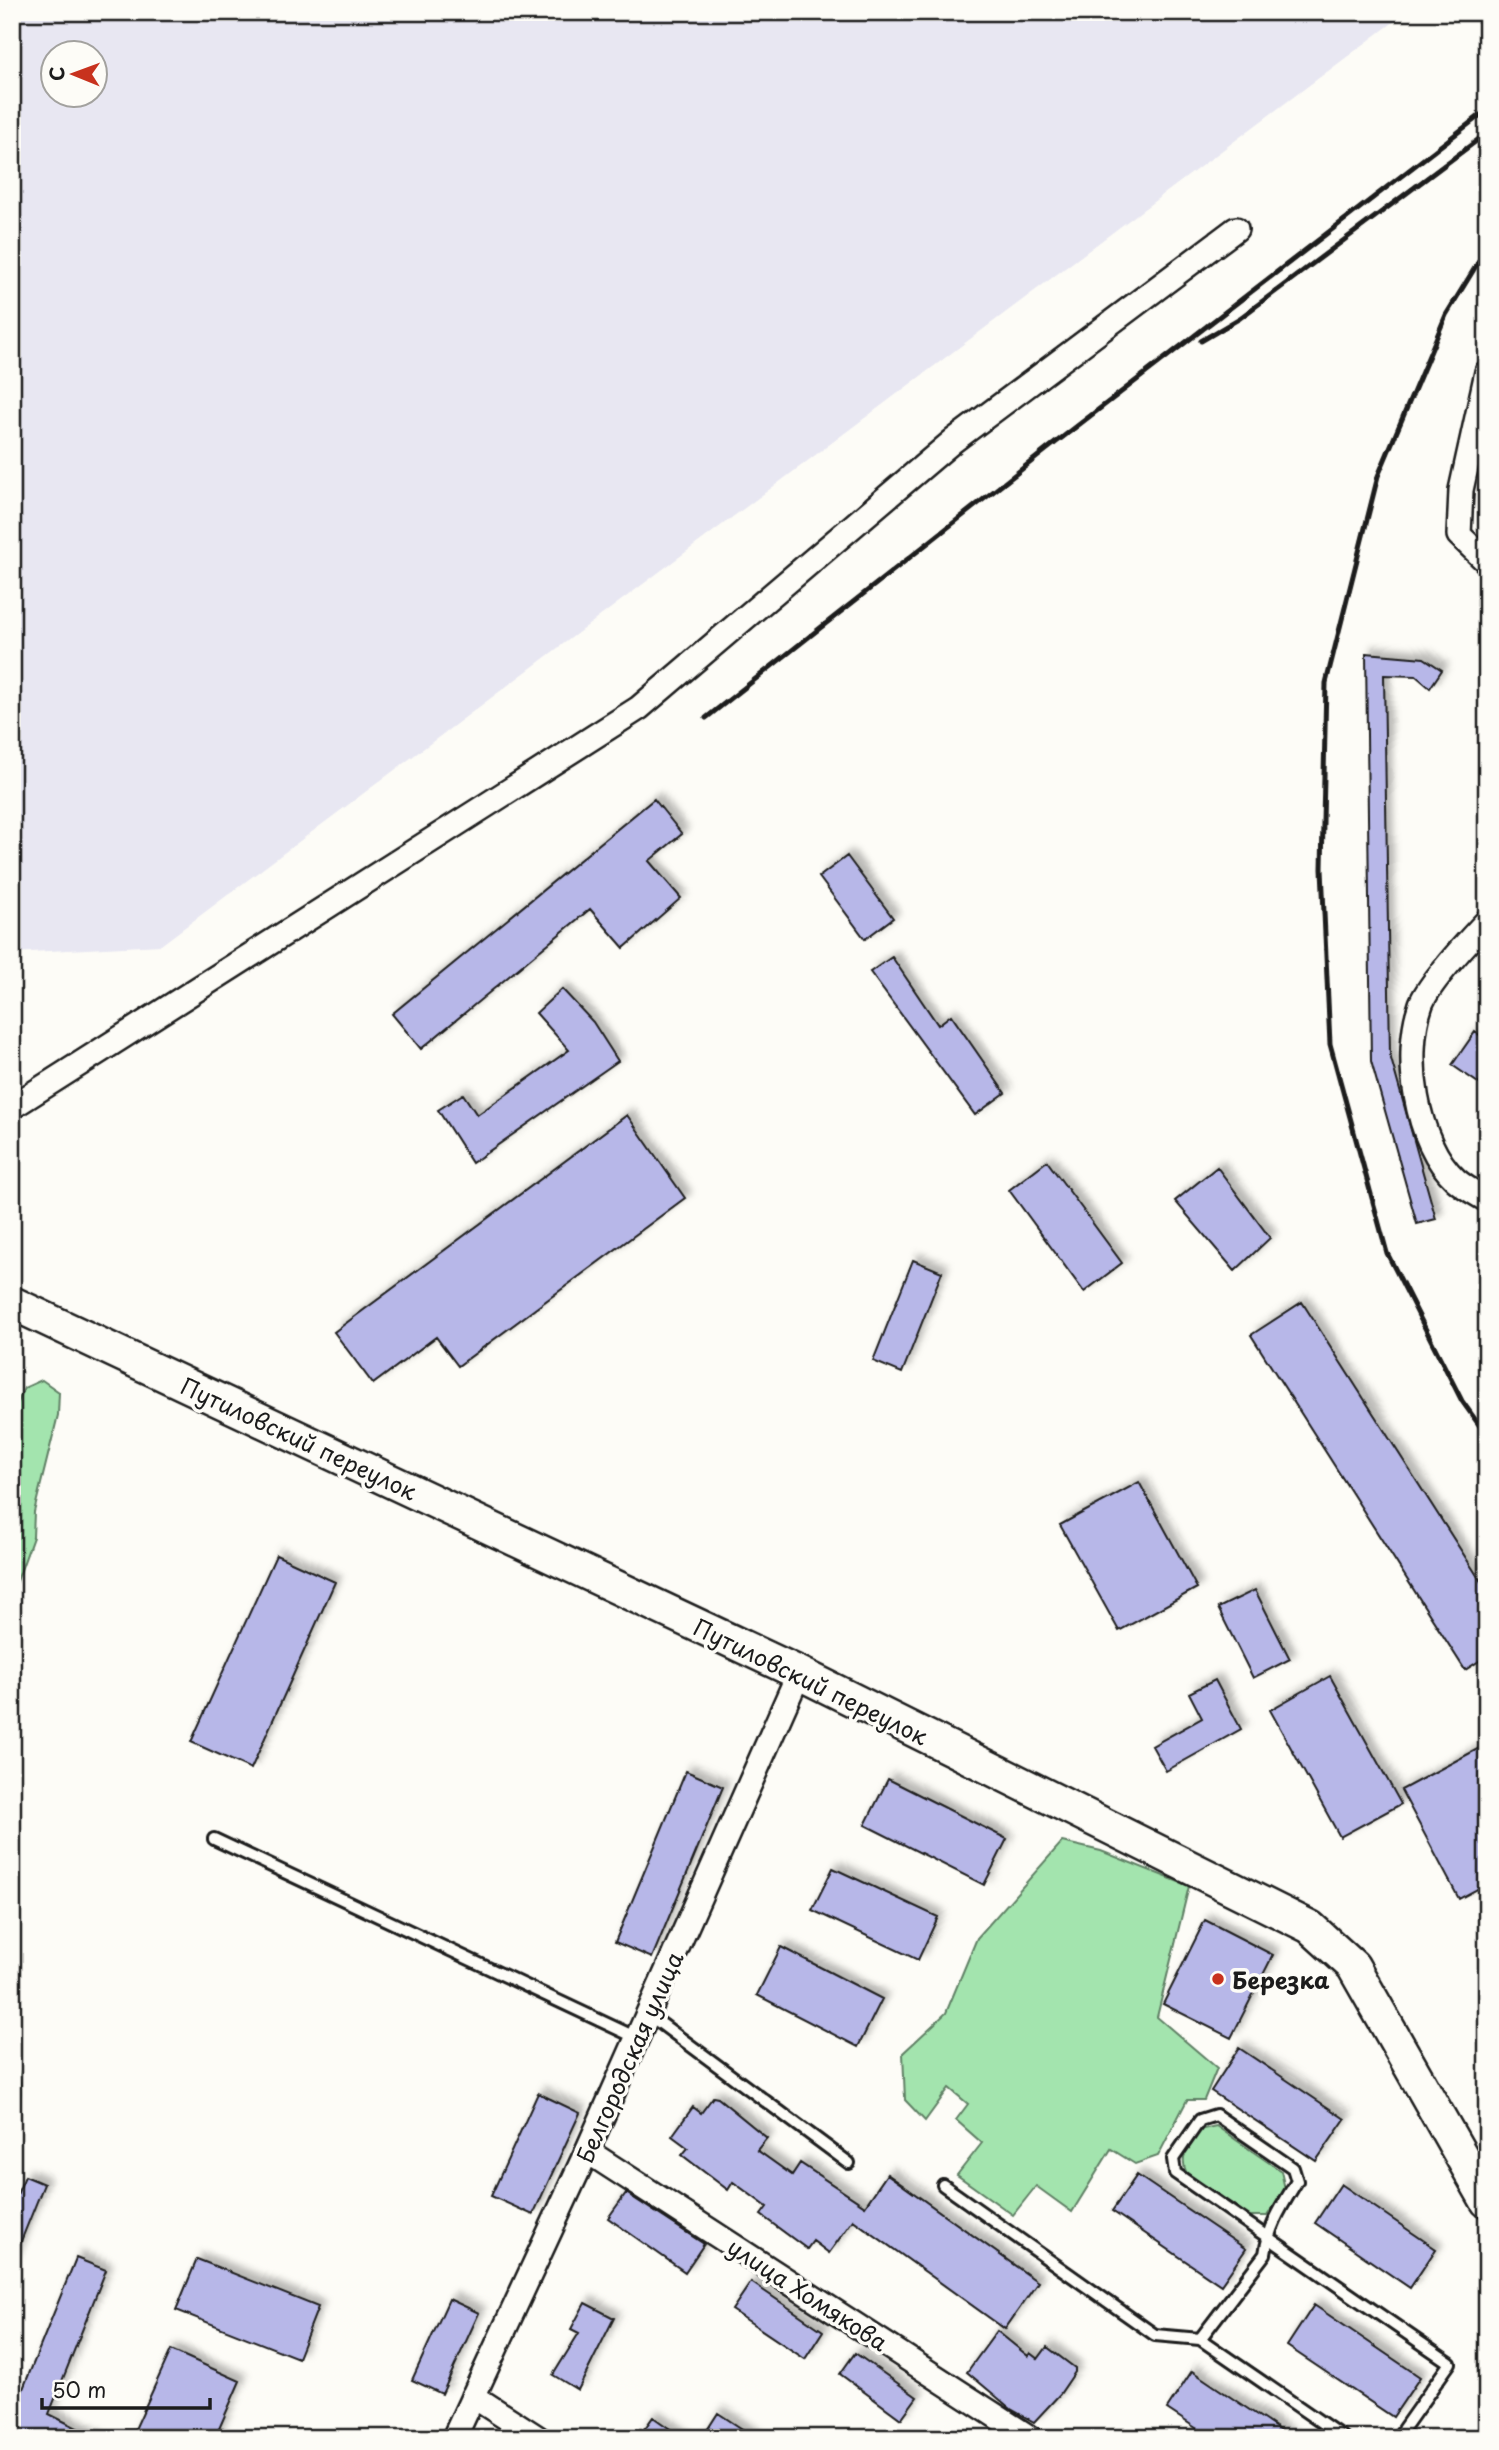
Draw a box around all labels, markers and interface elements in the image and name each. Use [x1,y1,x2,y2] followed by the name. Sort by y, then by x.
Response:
[38,38,108,108] north arrow
[42,66,70,81] text: С
[175,1368,423,1508] street label: Путиловский переулок
[688,1609,935,1753] street label: Путиловский переулок
[567,1945,692,2168] street label: Белгородская улица
[1232,1962,1330,1997] place label: Березка
[1210,1971,1226,1987] marker: Березка
[721,2229,896,2359] street label: улица Хомякова
[42,2366,210,2410] scale bar
[52,2373,106,2405] text: 50 m

